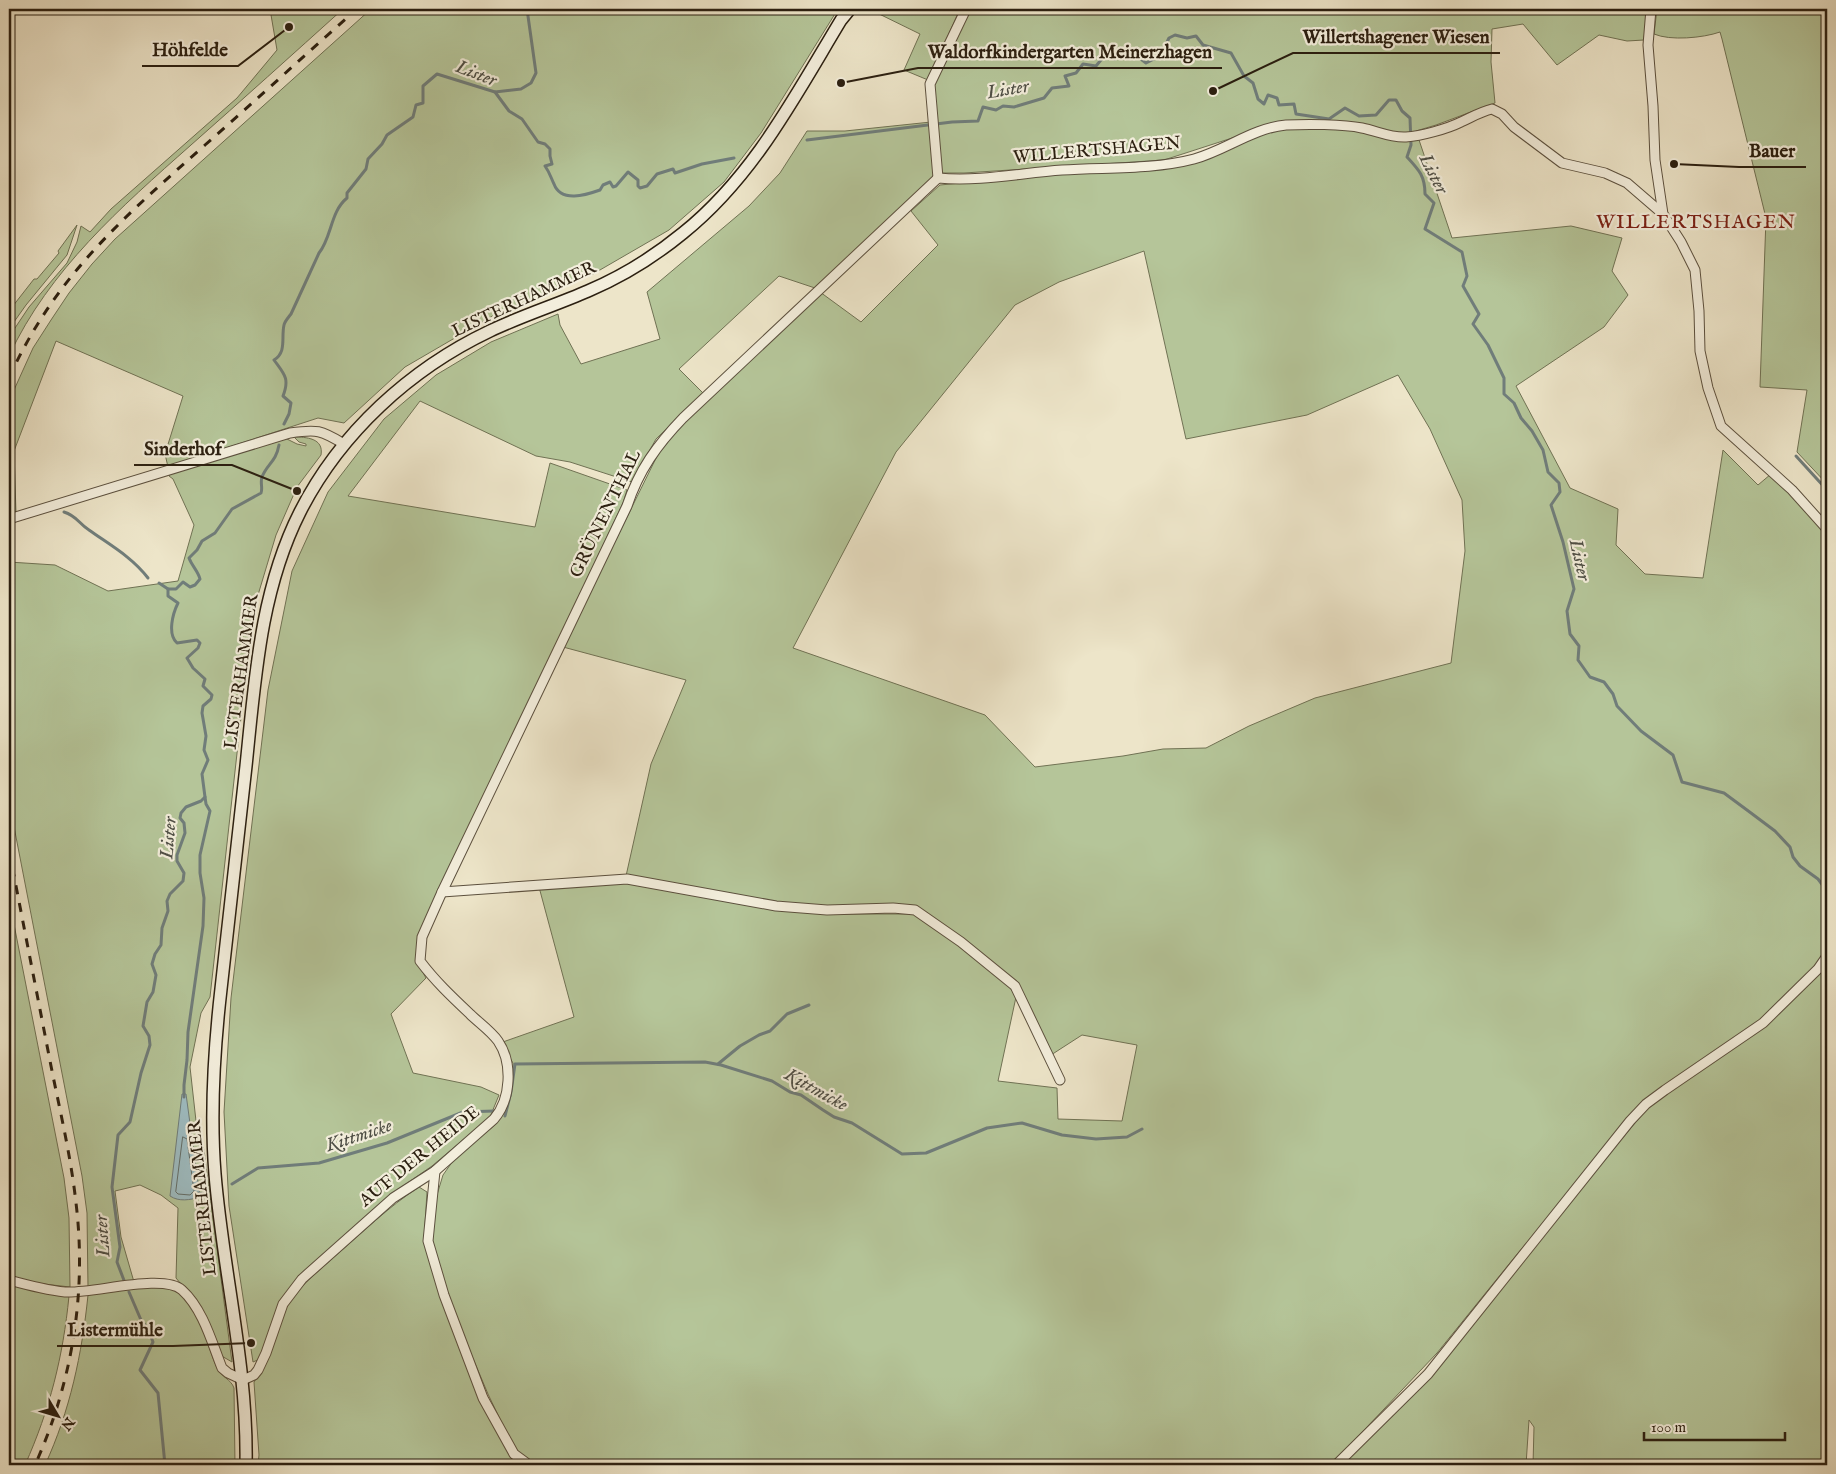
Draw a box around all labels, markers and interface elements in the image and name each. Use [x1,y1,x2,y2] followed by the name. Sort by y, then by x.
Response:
[1293,19,1500,53] callout: Willertshagener Wiesen
[1301,26,1490,50] text: Willertshagener Wiesen
[142,32,238,66] callout: Höhfelde
[918,34,1222,68] callout: Waldorfkindergarten Meinerzhagen
[152,39,228,63] text: Höhfelde
[927,41,1212,65] text: Waldorfkindergarten Meinerzhagen
[451,55,501,93] water label: Lister
[984,74,1032,106] water label: Lister
[1012,132,1182,170] street label: WILLERTSHAGEN
[1739,133,1806,167] callout: Bauer
[1749,140,1796,164] text: Bauer
[1412,149,1454,200] water label: Lister
[1596,210,1796,235] district label: WILLERTSHAGEN
[448,256,601,343] street label: LISTERHAMMER
[134,431,232,465] callout: Sinderhof
[144,438,225,462] text: Sinderhof
[564,446,647,582] street label: GRÜNENTHAL
[1562,536,1596,585] water label: Lister
[220,592,264,751] street label: LISTERHAMMER
[155,814,183,861] water label: Lister
[779,1062,852,1117] water label: Kittmicke
[354,1101,485,1213] street label: AUF DER HEIDE
[322,1114,396,1158] water label: Kittmicke
[183,1118,223,1277] street label: LISTERHAMMER
[89,1213,117,1259] water label: Lister
[57,1312,173,1346] callout: Listermühle
[67,1319,163,1343] text: Listermühle
[32,1392,82,1442] north arrow
[1644,1409,1785,1441] scale bar
[57,1412,79,1434] text: N
[1651,1418,1687,1437] text: 100 m

